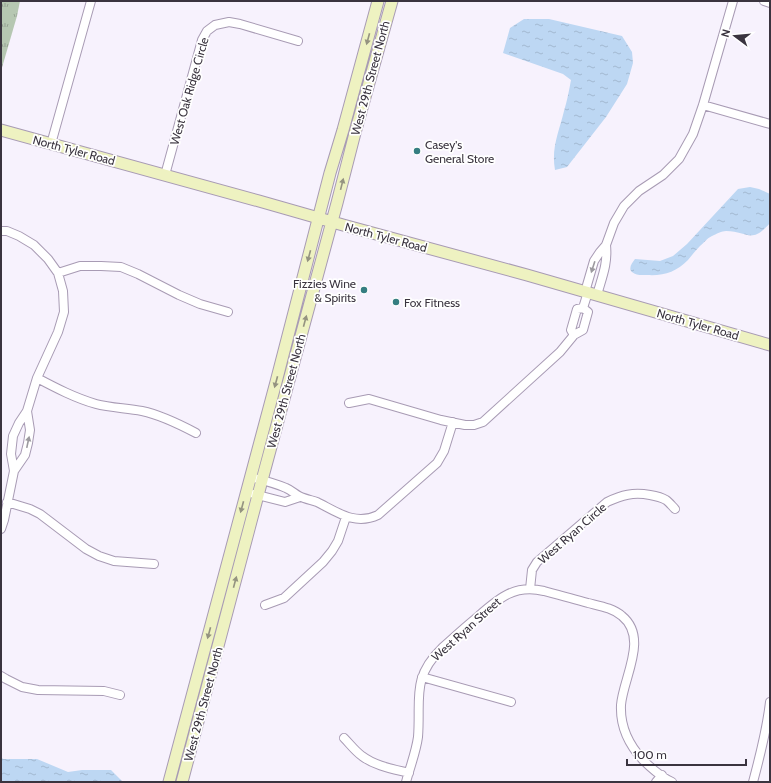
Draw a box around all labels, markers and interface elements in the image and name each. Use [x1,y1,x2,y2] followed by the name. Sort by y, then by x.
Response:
[715,16,755,56] north arrow
[348,19,392,137] street label: West 29th Street North
[718,28,733,39] text: N
[365,33,371,45] one-way arrow
[166,35,212,147] street label: West Oak Ridge Circle
[31,132,117,168] street label: North Tyler Road
[425,137,494,166] place label: Casey's General Store
[412,146,422,156] marker: Casey's General Store
[339,178,345,190] one-way arrow
[343,219,429,255] street label: North Tyler Road
[306,250,312,262] one-way arrow
[589,261,595,273] one-way arrow
[293,276,356,305] place label: Fizzies Wine & Spirits
[359,285,369,295] marker: Fizzies Wine & Spirits
[404,295,460,310] place label: Fox Fitness
[391,297,401,307] marker: Fox Fitness
[655,305,741,343] street label: North Tyler Road
[303,315,309,327] one-way arrow
[264,332,308,450] street label: West 29th Street North
[273,376,279,388] one-way arrow
[25,436,31,448] one-way arrow
[535,499,609,567] street label: West Ryan Circle
[239,501,245,513] one-way arrow
[232,576,238,588] one-way arrow
[428,594,504,664] street label: West Ryan Street
[206,627,212,639] one-way arrow
[181,645,225,763] street label: West 29th Street North
[627,741,746,767] scale bar
[633,747,667,762] text: 100 m

